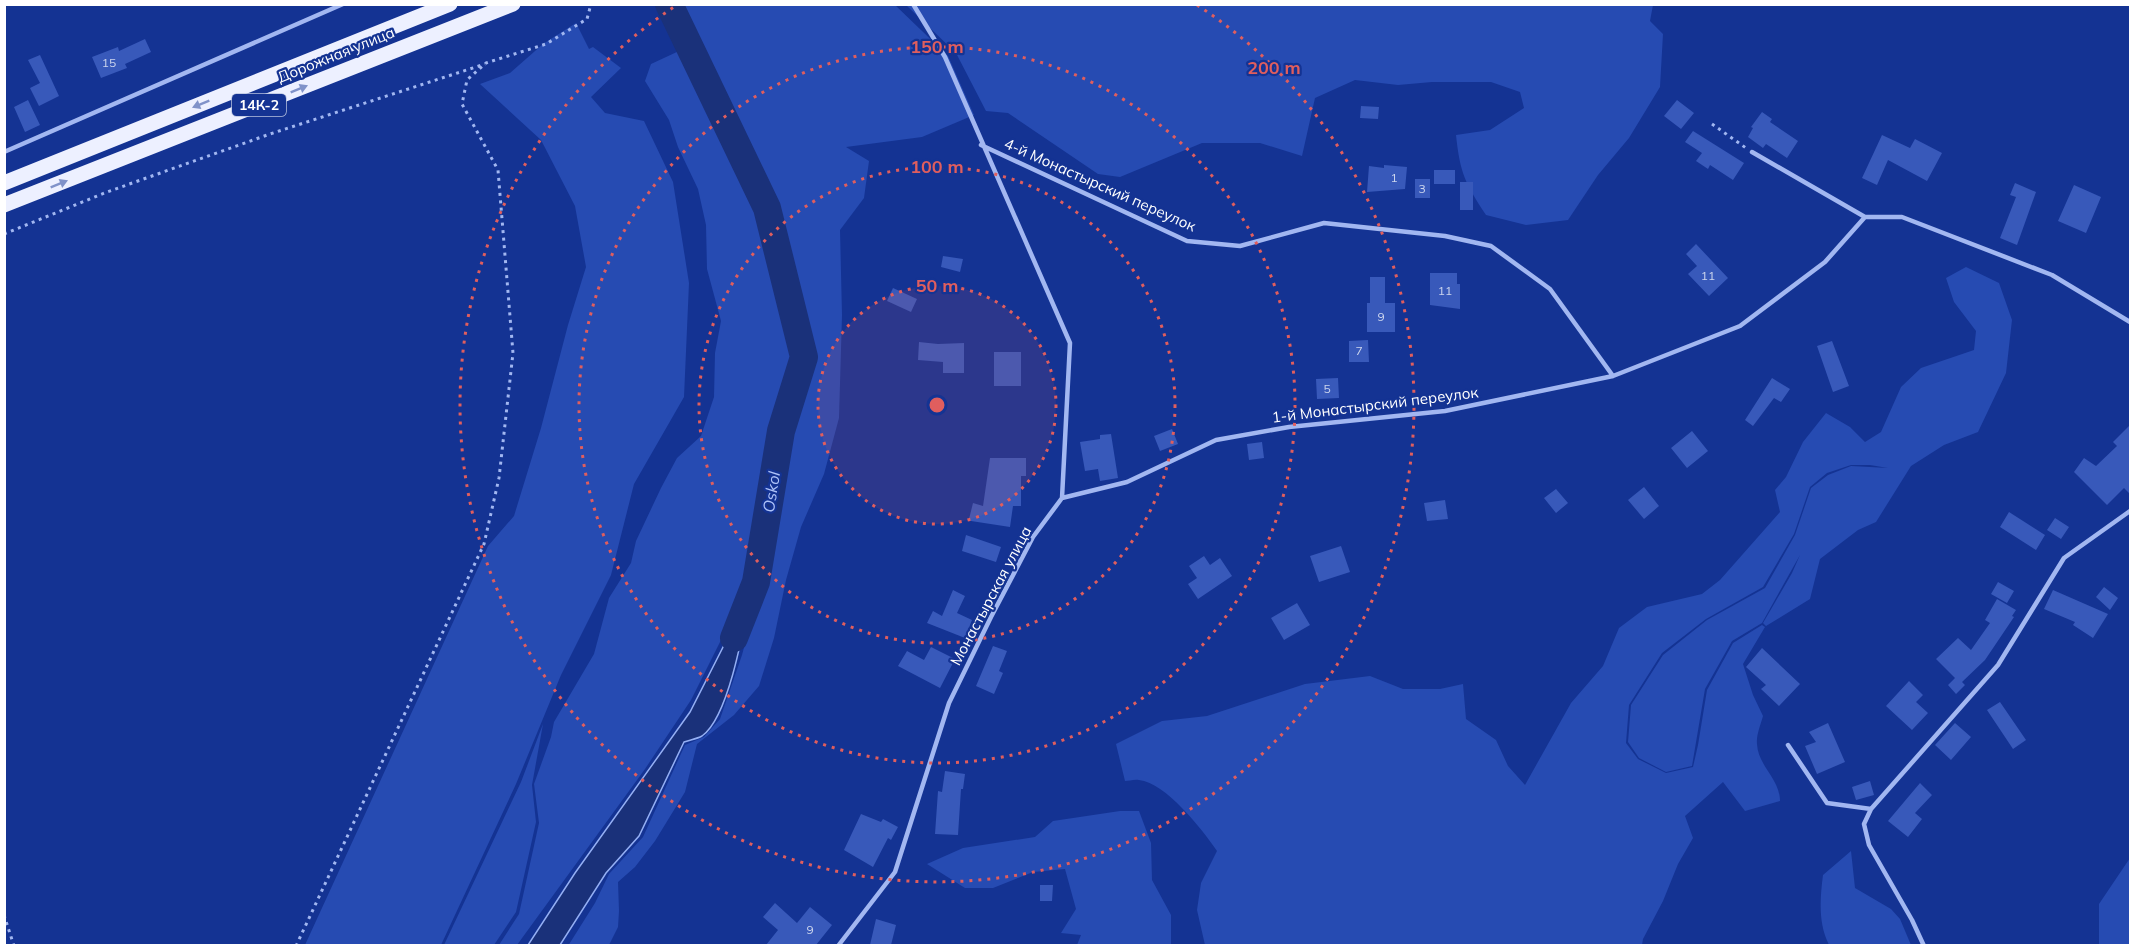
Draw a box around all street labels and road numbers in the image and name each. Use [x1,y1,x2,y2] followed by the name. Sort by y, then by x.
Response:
[274,22,397,87] street label: Дорожная улица
[232,94,286,116] road number: 14К-2
[1001,134,1200,236] street label: 4-й Монастырский переулок
[1271,382,1480,427] street label: 1-й Монастырский переулок
[946,523,1035,669] street label: Монастырская улица

